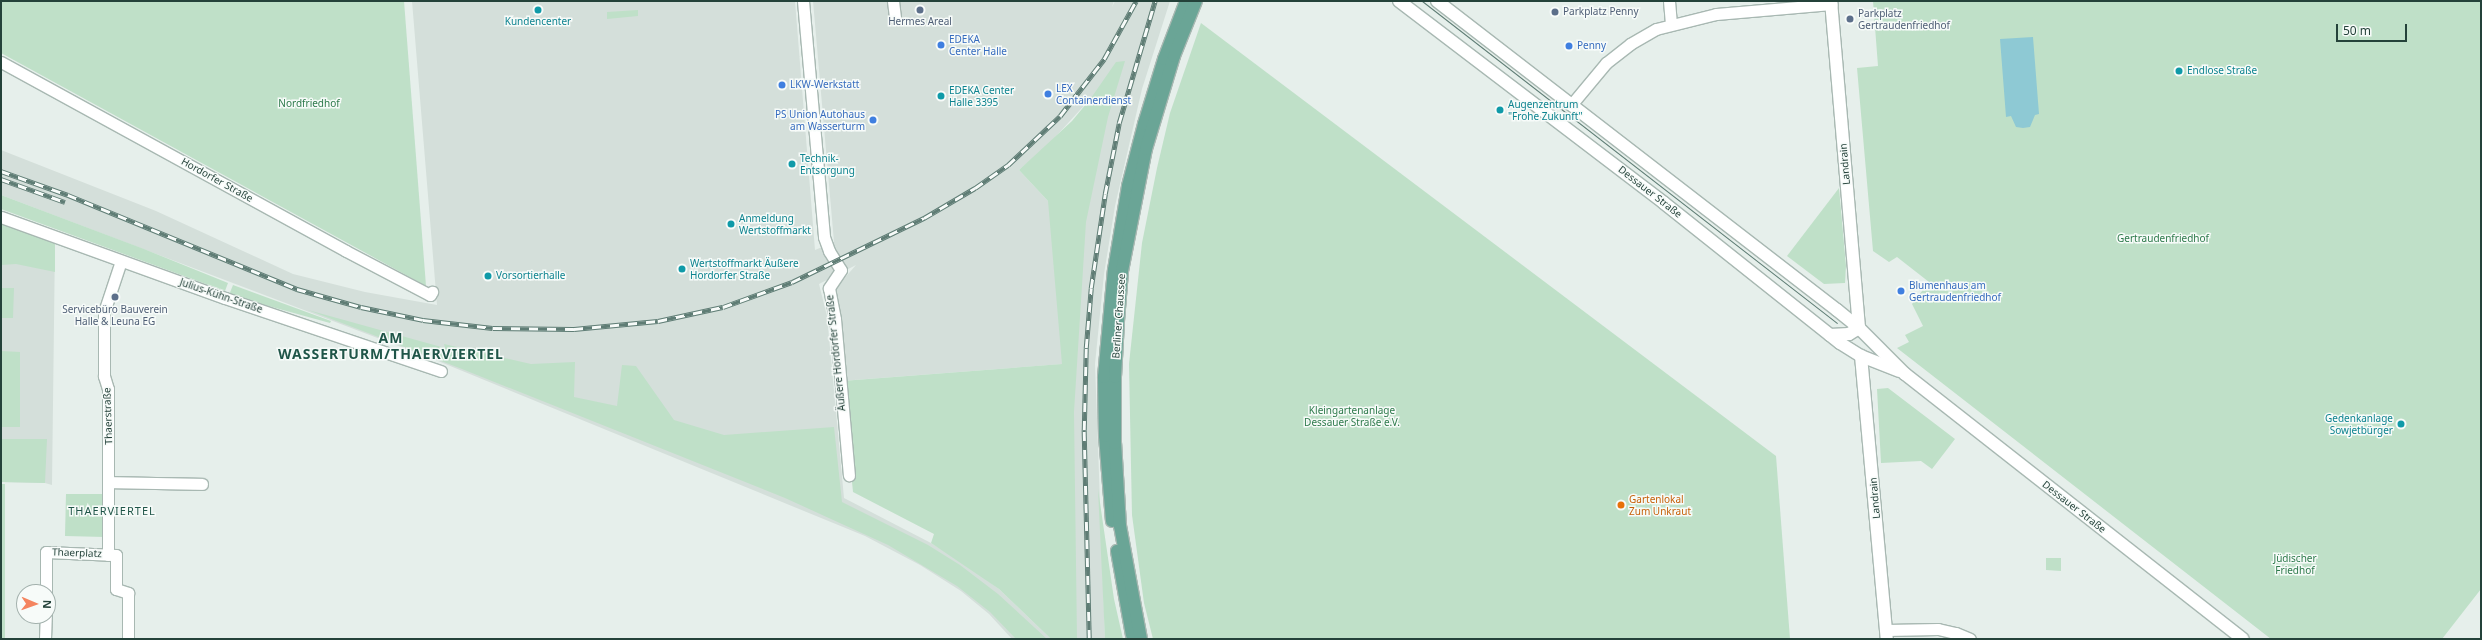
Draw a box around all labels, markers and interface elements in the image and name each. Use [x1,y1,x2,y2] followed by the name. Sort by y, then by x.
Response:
[533,5,543,15] marker: Kundencenter
[915,5,925,15] marker: Hermes Areal
[1563,6,1639,18] place label: Parkplatz Penny
[1550,7,1560,17] marker: Parkplatz Penny
[1858,7,1950,30] place label: Parkplatz Gertraudenfriedhof
[1845,14,1855,24] marker: Parkplatz Gertraudenfriedhof
[505,16,571,28] place label: Kundencenter
[888,16,952,28] place label: Hermes Areal
[2338,16,2409,42] scale bar
[2343,22,2371,39] text: 50 m
[949,33,1007,56] place label: EDEKA Center Halle
[936,40,946,50] marker: EDEKA Center Halle
[1577,40,1606,52] place label: Penny
[1564,41,1574,51] marker: Penny
[2187,65,2257,77] place label: Endlose Straße
[2174,66,2184,76] marker: Endlose Straße
[790,79,859,91] place label: LKW-Werkstatt
[777,80,787,90] marker: LKW-Werkstatt
[1056,82,1131,106] place label: LEX Containerdienst
[949,84,1014,108] place label: EDEKA Center Halle 3395
[1043,89,1053,99] marker: LEX Containerdienst
[936,91,946,101] marker: EDEKA Center Halle 3395
[278,98,340,110] park label: Nordfriedhof
[1508,98,1583,122] place label: Augenzentrum "Frohe Zukunft"
[1495,105,1505,115] marker: Augenzentrum "Frohe Zukunft"
[775,108,865,132] place label: PS Union Autohaus am Wasserturm
[868,115,878,125] marker: PS Union Autohaus am Wasserturm
[1837,143,1853,185] street label: Landrain
[800,152,855,176] place label: Technik- Entsorgung
[179,155,255,205] street label: Hordorfer Straße
[787,159,797,169] marker: Technik- Entsorgung
[1616,163,1684,221] street label: Dessauer Straße
[739,212,811,236] place label: Anmeldung Wertstoffmarkt
[726,219,736,229] marker: Anmeldung Wertstoffmarkt
[2117,233,2209,245] park label: Gertraudenfriedhof
[690,257,799,280] place label: Wertstoffmarkt Äußere Hordorfer Straße
[677,264,687,274] marker: Wertstoffmarkt Äußere Hordorfer Straße
[496,270,565,282] place label: Vorsortierhalle
[483,271,493,281] marker: Vorsortierhalle
[1110,273,1128,359] street label: Berliner Chaussee
[178,276,264,316] street label: Julius-Kühn-Straße
[1909,279,2001,302] place label: Blumenhaus am Gertraudenfriedhof
[1896,286,1906,296] marker: Blumenhaus am Gertraudenfriedhof
[110,292,120,302] marker: Servicebüro Bauverein Halle & Leuna EG
[824,294,848,412] street label: Äußere Hordorfer Straße
[62,303,168,326] place label: Servicebüro Bauverein Halle & Leuna EG
[278,330,504,362] district label: AM WASSERTURM/THAERVIERTEL
[101,387,115,445] street label: Thaerstraße
[1304,404,1400,428] park label: Kleingartenanlage Dessauer Straße e.V.
[2325,412,2393,436] place label: Gedenkanlage Sowjetbürger
[2396,419,2406,429] marker: Gedenkanlage Sowjetbürger
[1867,477,1883,519] street label: Landrain
[2040,478,2108,536] street label: Dessauer Straße
[1629,493,1691,516] place label: Gartenlokal Zum Unkraut
[1616,500,1626,510] marker: Gartenlokal Zum Unkraut
[68,504,156,518] district label: THAERVIERTEL
[52,546,102,560] street label: Thaerplatz
[2273,552,2317,576] park label: Jüdischer Friedhof
[16,584,56,624] north arrow
[40,600,55,609] text: N

